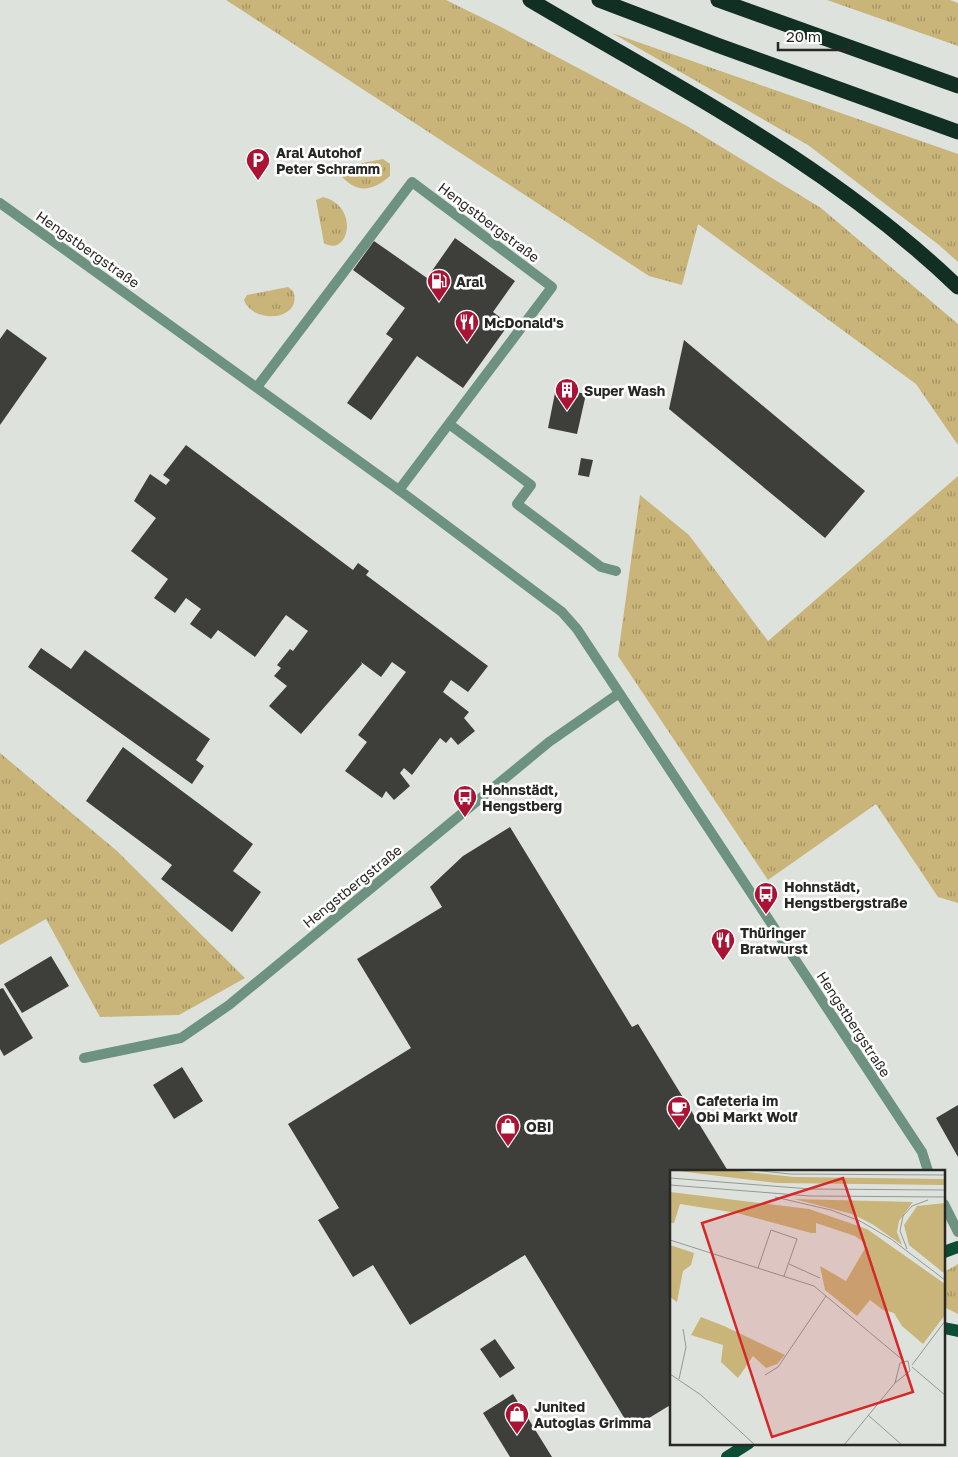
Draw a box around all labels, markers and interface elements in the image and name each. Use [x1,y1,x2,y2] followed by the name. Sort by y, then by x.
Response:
[778,20,849,52] scale bar
[786,27,821,45] text: 20 m
[276,144,380,177] place label: Aral Autohof Peter Schramm
[245,147,271,181] parking icon: Aral Autohof Peter Schramm
[435,178,543,266] street label: Hengstbergstraße
[33,207,143,291] street label: Hengstbergstraße
[426,268,452,302] fuel station icon: Aral
[456,273,484,290] place label: Aral
[454,309,480,343] restaurant icon: McDonald's
[484,314,564,331] place label: McDonald's
[554,377,580,411] building icon: Super Wash
[584,382,665,399] place label: Super Wash
[482,781,562,814] place label: Hohnstädt, Hengstberg
[452,784,478,818] bus stop icon: Hohnstädt, Hengstberg
[299,841,405,931] street label: Hengstbergstraße
[784,878,907,911] place label: Hohnstädt, Hengstbergstraße
[753,881,779,915] bus stop icon: Hohnstädt, Hengstbergstraße
[740,924,808,957] place label: Thüringer Bratwurst
[710,927,736,961] restaurant icon: Thüringer Bratwurst
[814,968,894,1080] street label: Hengstbergstraße
[696,1092,798,1125] place label: Cafeteria im Obi Markt Wolf
[666,1095,692,1129] cafe icon: Cafeteria im Obi Markt Wolf
[495,1113,521,1147] shop icon: OBI
[526,1118,551,1135] place label: OBI
[670,1170,946,1444] inset map
[534,1398,651,1431] place label: Junited Autoglas Grimma
[504,1401,530,1435] shop icon: Junited Autoglas Grimma

